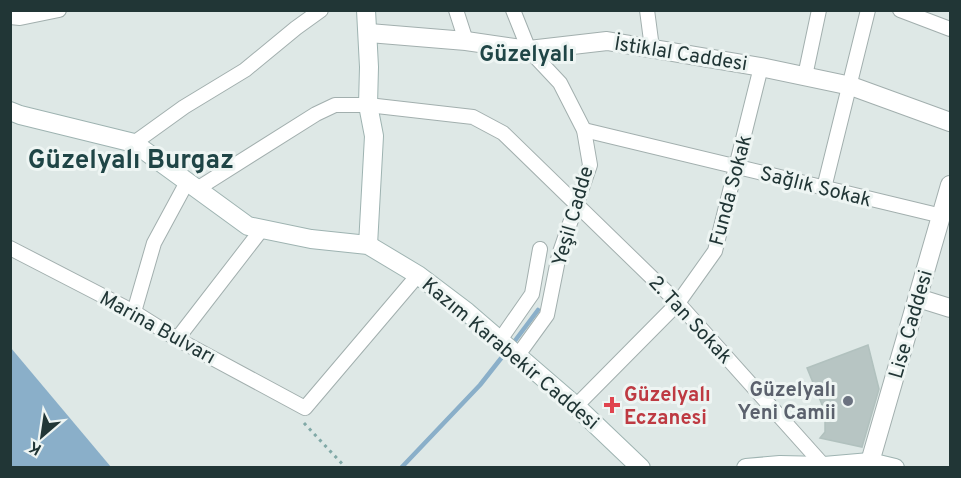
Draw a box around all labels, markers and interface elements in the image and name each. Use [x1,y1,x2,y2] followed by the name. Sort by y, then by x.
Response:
[612,31,749,78] street label: İstiklal Caddesi
[479,42,575,69] district label: Güzelyalı
[705,132,759,249] street label: Funda Sokak
[28,145,234,178] district label: Güzelyalı Burgaz
[757,162,874,214] street label: Sağlık Sokak
[547,164,601,270] street label: Yeşil Cadde
[884,267,940,382] street label: Lise Caddesi
[642,271,737,370] street label: 2. Tan Sokak
[416,273,604,436] street label: Kazım Karabekir Caddesi
[94,286,220,371] street label: Marina Bulvarı
[738,378,836,427] place label: Güzelyalı Yeni Camii
[624,383,711,432] place label: Güzelyalı Eczanesi
[841,394,855,408] marker: Güzelyalı Yeni Camii
[605,398,619,412] marker: Güzelyalı Eczanesi
[12,406,72,466] north arrow
[26,436,45,459] text: K

